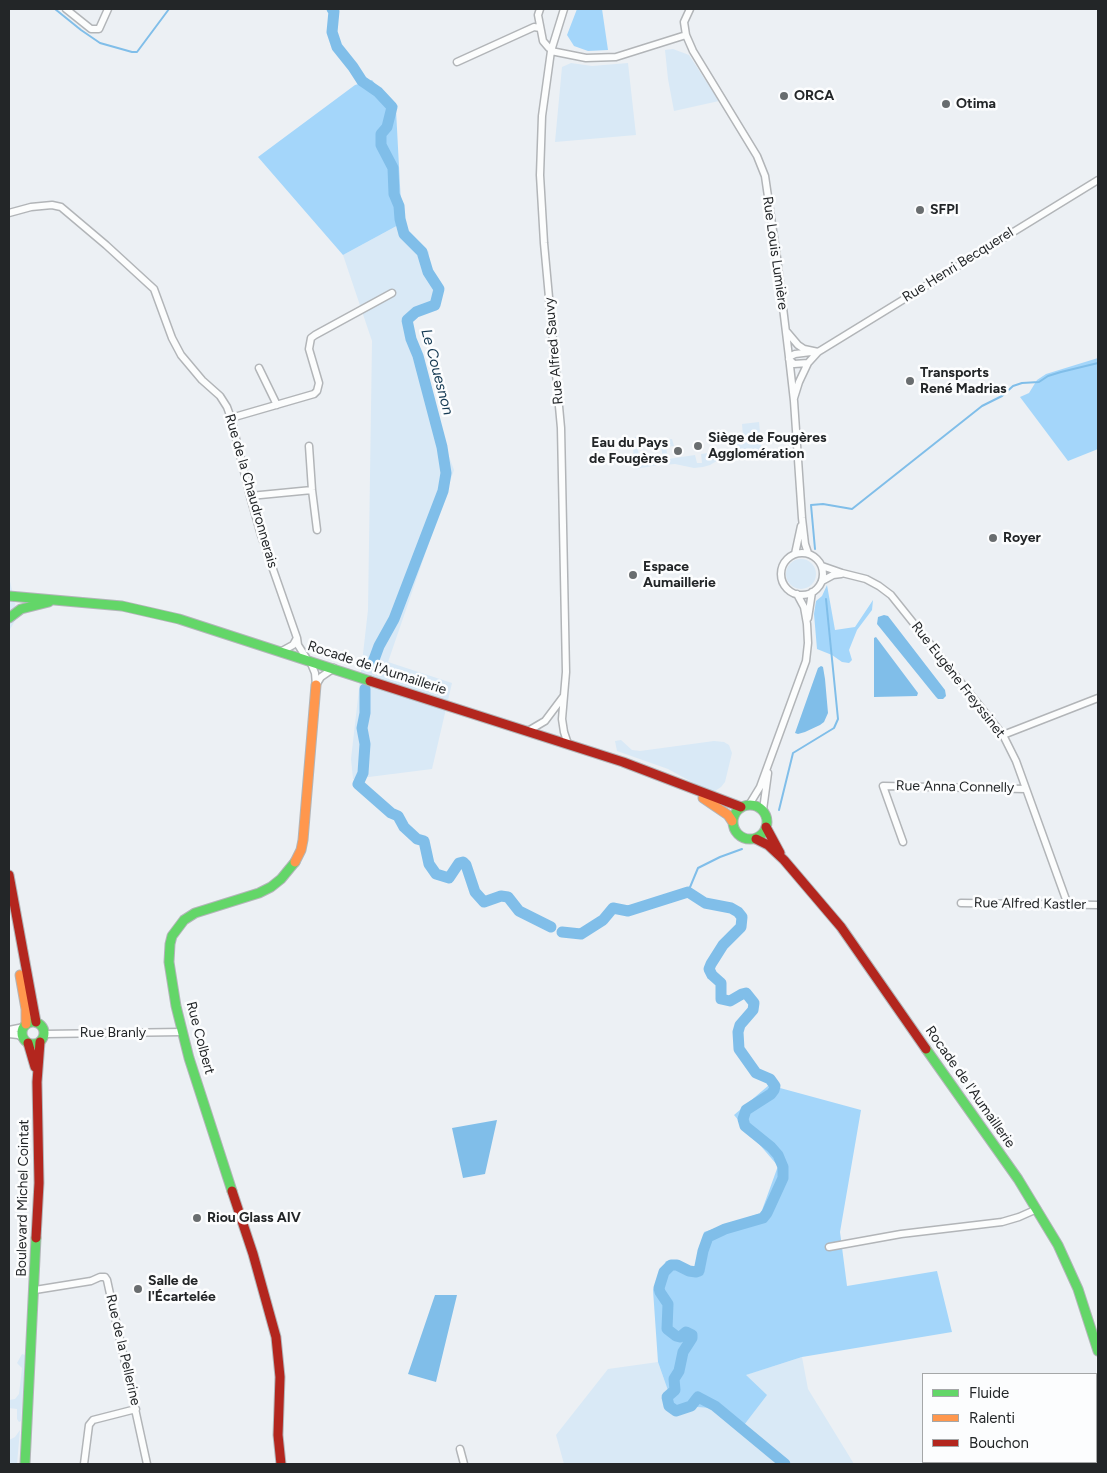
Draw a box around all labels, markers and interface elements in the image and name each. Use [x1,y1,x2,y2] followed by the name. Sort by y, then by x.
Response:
[794,88,834,104] place label: ORCA
[778,90,790,102] marker: ORCA
[956,96,996,112] place label: Otima
[940,98,952,110] marker: Otima
[759,195,791,311] street label: Rue Louis Lumière
[930,202,959,218] place label: SFPI
[914,204,926,216] marker: SFPI
[899,224,1017,306] street label: Rue Henri Becquerel
[541,297,567,405] street label: Rue Alfred Sauvy
[417,327,457,417] water label: Le Couesnon
[920,365,1007,398] place label: Transports René Madrias
[904,375,916,387] marker: Transports René Madrias
[221,412,281,570] street label: Rue de la Chaudronnerais
[708,430,826,462] place label: Siège de Fougères Agglomération
[589,435,668,468] place label: Eau du Pays de Fougères
[692,440,704,452] marker: Siège de Fougères Agglomération
[672,445,684,457] marker: Eau du Pays de Fougères
[1003,530,1041,546] place label: Royer
[987,532,999,544] marker: Royer
[643,559,716,592] place label: Espace Aumaillerie
[627,569,639,581] marker: Espace Aumaillerie
[907,619,1009,741] street label: Rue Eugène Freyssinet
[305,638,449,698] street label: Rocade de l'Aumaillerie
[896,778,1014,796] street label: Rue Anna Connelly
[974,895,1086,913] street label: Rue Alfred Kastler
[182,1000,218,1076] street label: Rue Colbert
[922,1023,1018,1151] street label: Rocade de l'Aumaillerie
[80,1025,146,1041] street label: Rue Branly
[13,1119,33,1277] street label: Boulevard Michel Cointat
[207,1210,301,1226] place label: Riou Glass AIV
[191,1212,203,1224] marker: Riou Glass AIV
[148,1273,216,1305] place label: Salle de l'Écartelée
[132,1283,144,1295] marker: Salle de l'Écartelée
[102,1293,144,1407] street label: Rue de la Pellerine
[922,1373,1097,1463] legend
[969,1384,1009,1402] text: Fluide
[969,1409,1015,1427] text: Ralenti
[969,1434,1029,1452] text: Bouchon

